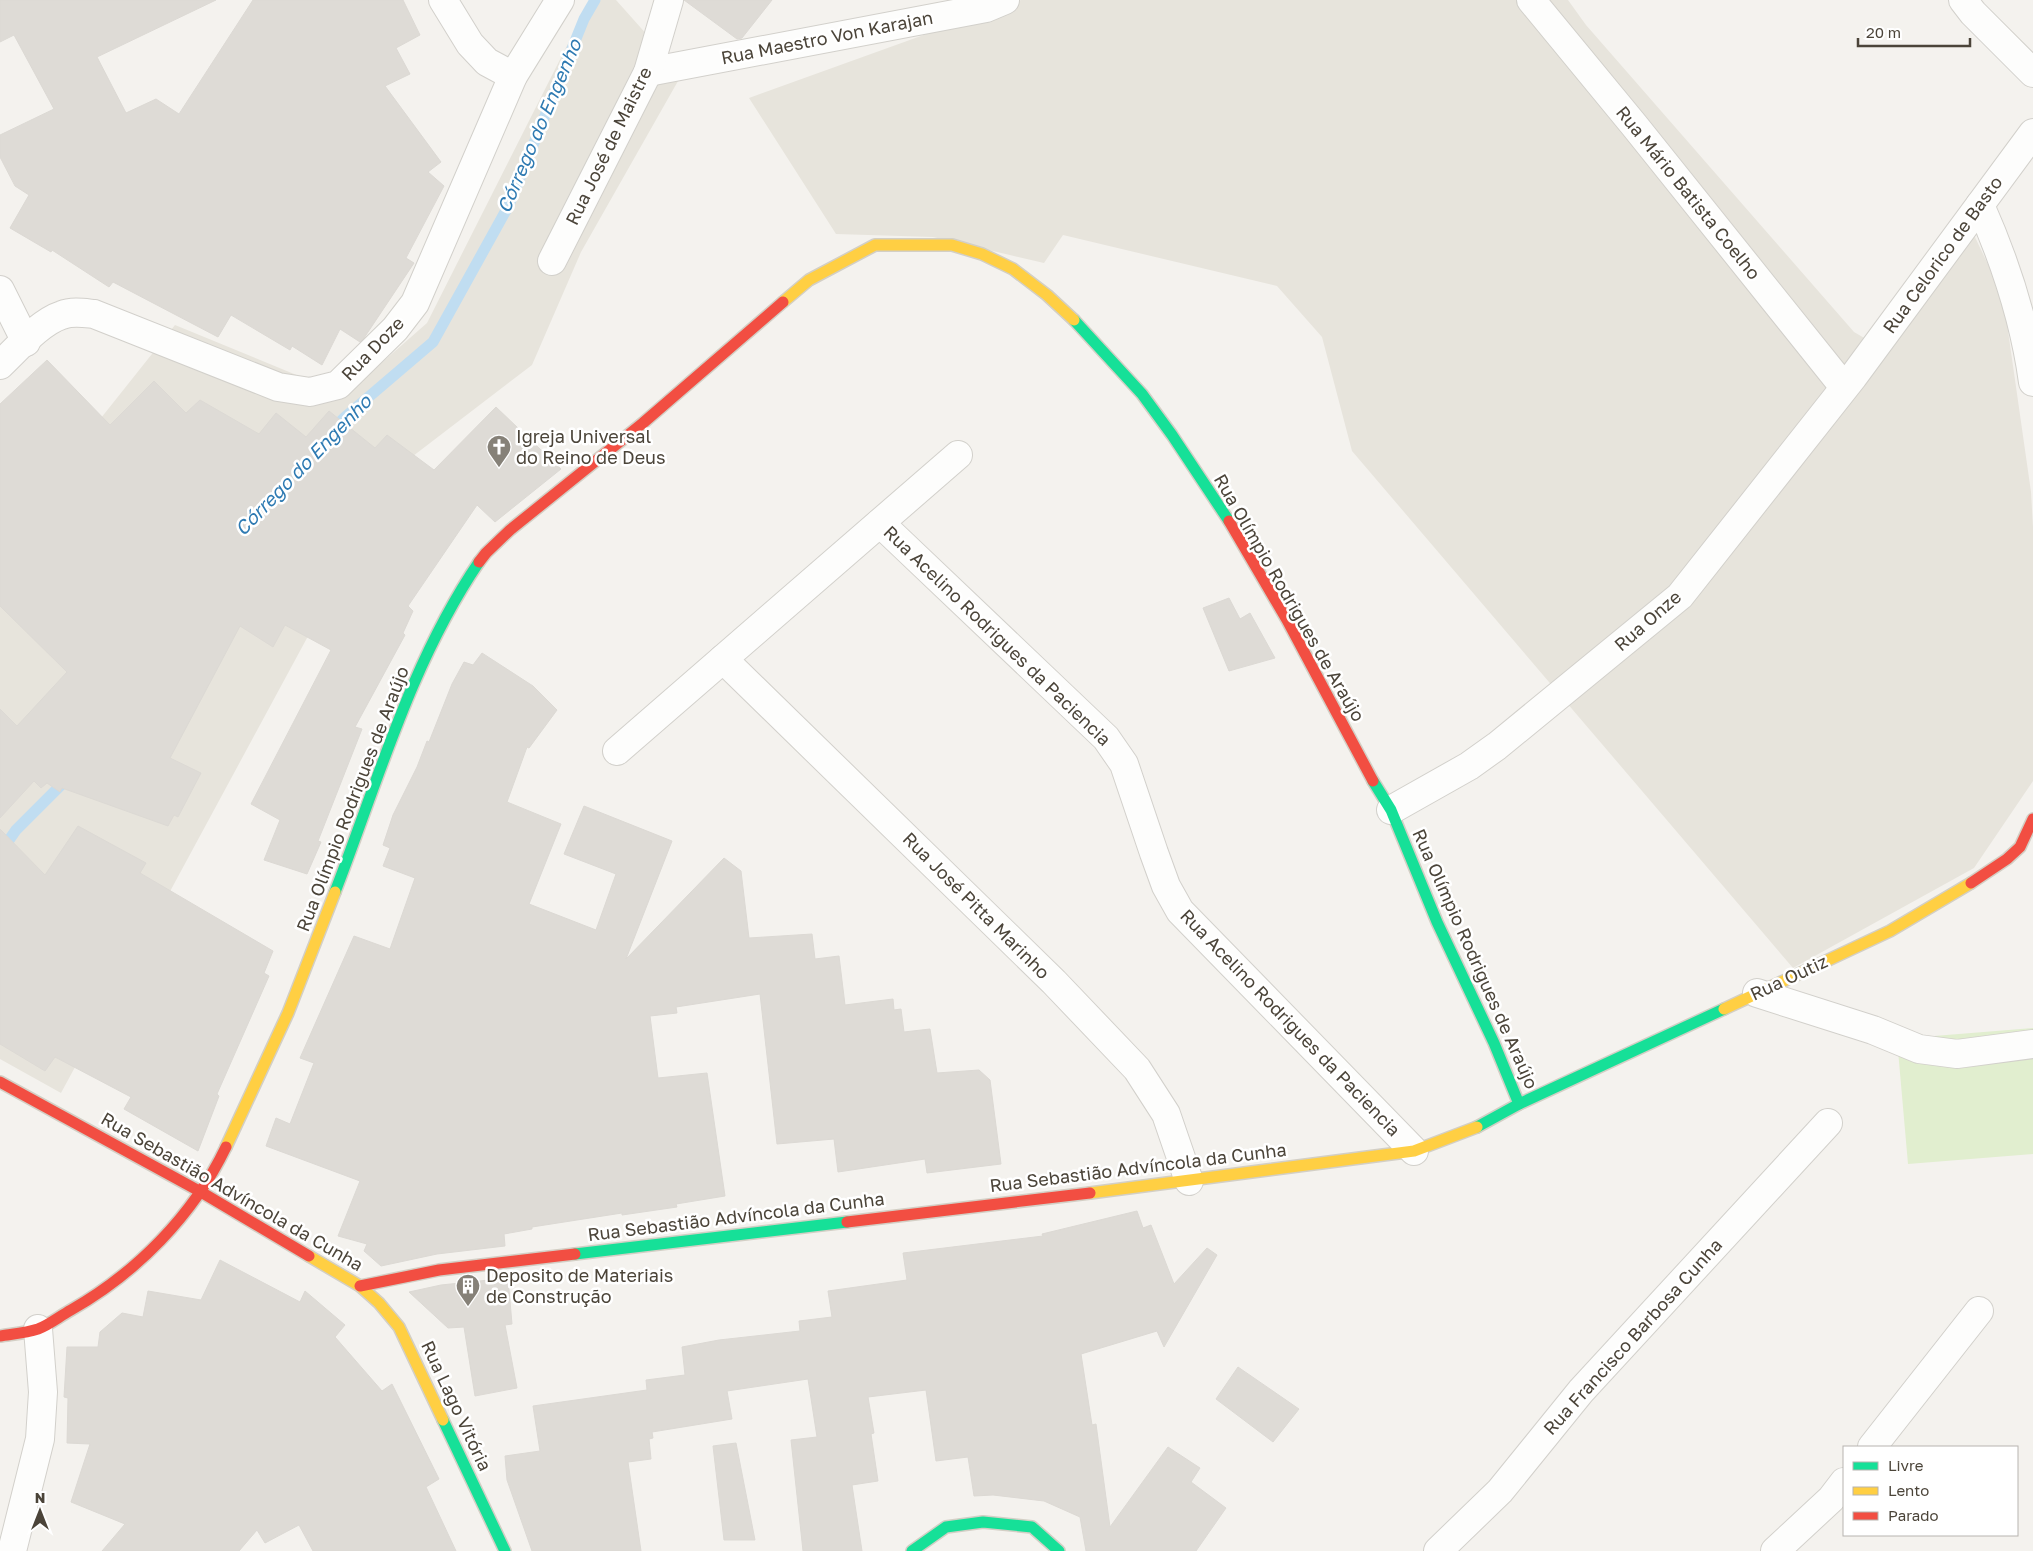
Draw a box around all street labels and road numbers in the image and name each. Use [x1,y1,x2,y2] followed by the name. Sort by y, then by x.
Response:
[719,6,935,68] street label: Rua Maestro Von Karajan
[560,63,656,228] street label: Rua José de Maistre
[1612,101,1766,284] street label: Rua Mário Batista Coelho
[1878,171,2007,337] street label: Rua Celorico de Basto
[336,312,408,385] street label: Rua Doze
[1210,470,1370,725] street label: Rua Olímpio Rodrigues de Araújo
[880,521,1116,750] street label: Rua Acelino Rodrigues da Paciencia
[1609,585,1685,655] street label: Rua Onze
[291,663,413,934] street label: Rua Olímpio Rodrigues de Araújo
[1408,825,1543,1092] street label: Rua Olímpio Rodrigues de Araújo
[899,827,1055,983] street label: Rua José Pitta Marinho
[1176,904,1405,1140] street label: Rua Acelino Rodrigues da Paciencia
[1746,950,1831,1005] street label: Rua Outiz
[98,1107,367,1275] street label: Rua Sebastião Advíncola da Cunha
[988,1138,1288,1196] street label: Rua Sebastião Advíncola da Cunha
[586,1187,886,1245] street label: Rua Sebastião Advíncola da Cunha
[1538,1234,1726,1439] street label: Rua Francisco Barbosa Cunha
[417,1337,497,1474] street label: Rua Lago Vitória

